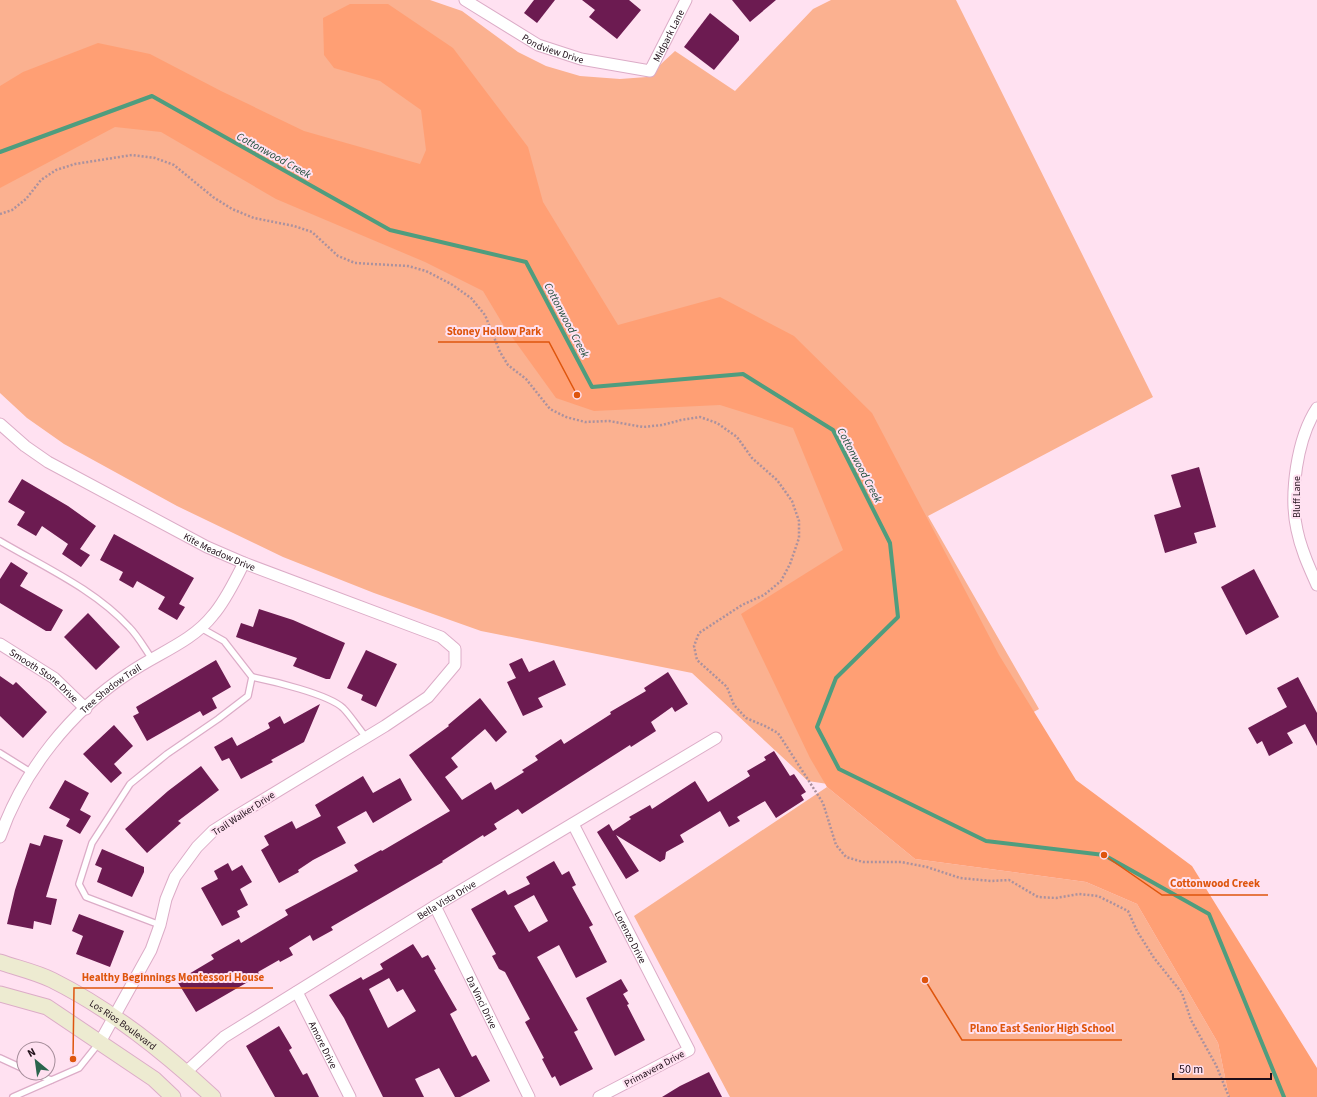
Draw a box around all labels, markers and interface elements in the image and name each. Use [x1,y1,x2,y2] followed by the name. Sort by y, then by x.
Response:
[650,7,688,64] street label: Midpark Lane
[519,31,585,67] street label: Pondview Drive
[234,129,314,182] water label: Cottonwood Creek
[541,280,593,361] water label: Cottonwood Creek
[438,319,549,342] callout: Stoney Hollow Park
[447,324,541,339] text: Stoney Hollow Park
[834,425,886,506] water label: Cottonwood Creek
[1290,476,1304,518] street label: Bluff Lane
[181,530,257,575] street label: Kite Meadow Drive
[6,646,81,706] street label: Smooth Stone Drive
[77,661,144,717] street label: Tree Shadow Trail
[209,788,278,839] street label: Trail Walker Drive
[1162,872,1268,895] callout: Cottonwood Creek
[1170,876,1260,891] text: Cottonwood Creek
[415,877,479,924] street label: Bella Vista Drive
[611,909,649,966] street label: Lorenzo Drive
[74,965,273,988] callout: Healthy Beginnings Montessori House
[82,970,265,985] text: Healthy Beginnings Montessori House
[462,974,500,1031] street label: Da Vinci Drive
[87,997,159,1053] street label: Los Rios Boulevard
[962,1017,1122,1040] callout: Plano East Senior High School
[305,1019,340,1071] street label: Amore Drive
[970,1021,1115,1036] text: Plano East Senior High School
[16,1041,56,1081] north arrow
[25,1044,38,1061] text: N
[622,1047,687,1091] street label: Primavera Drive
[1173,1055,1271,1081] scale bar
[1179,1061,1203,1078] text: 50 m

